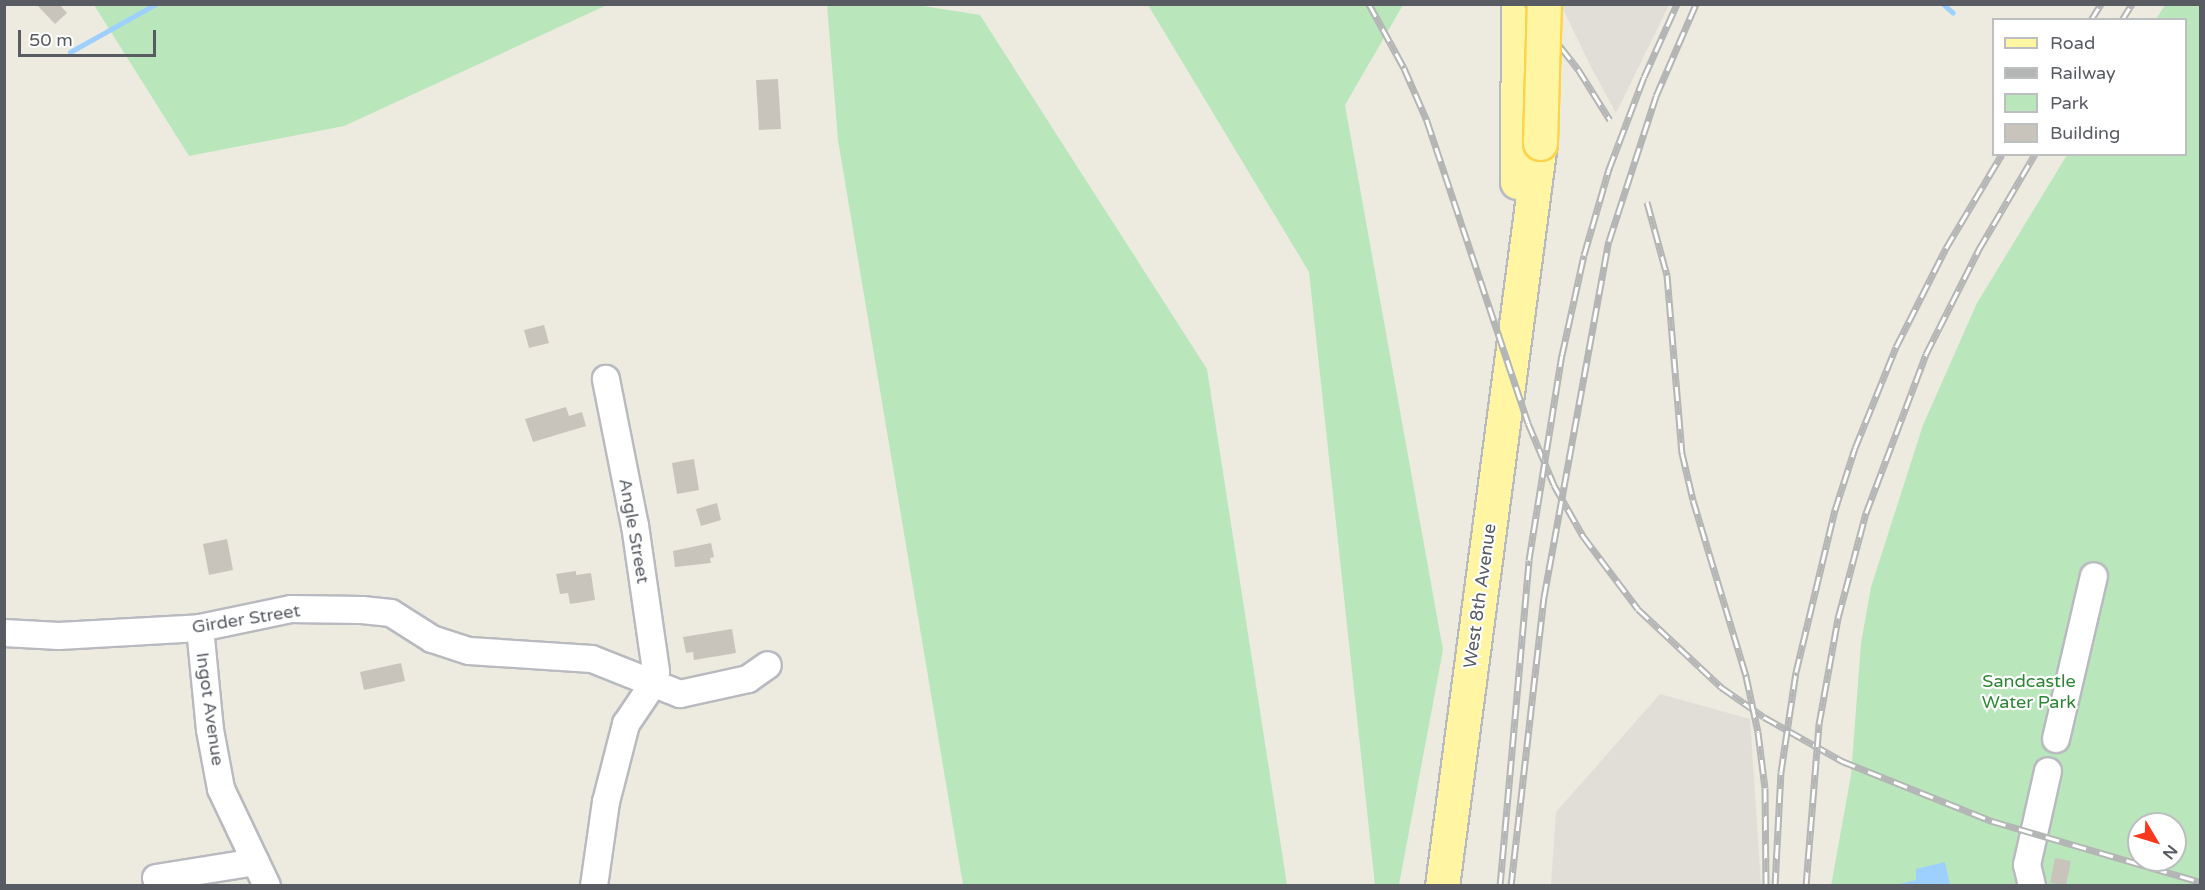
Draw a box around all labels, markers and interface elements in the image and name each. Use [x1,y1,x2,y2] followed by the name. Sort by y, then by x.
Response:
[21,18,159,56] scale bar
[1992,18,2187,156] legend
[29,29,73,51] text: 50 m
[2050,32,2095,54] text: Road
[2050,62,2116,84] text: Railway
[2050,92,2088,114] text: Park
[2050,122,2120,144] text: Building
[614,477,654,585] street label: Angle Street
[1459,522,1501,670] street label: West 8th Avenue
[190,600,302,638] street label: Girder Street
[191,651,229,767] street label: Ingot Avenue
[1982,671,2076,714] park label: Sandcastle Water Park
[2127,812,2187,872] north arrow
[2158,841,2181,863] text: N

